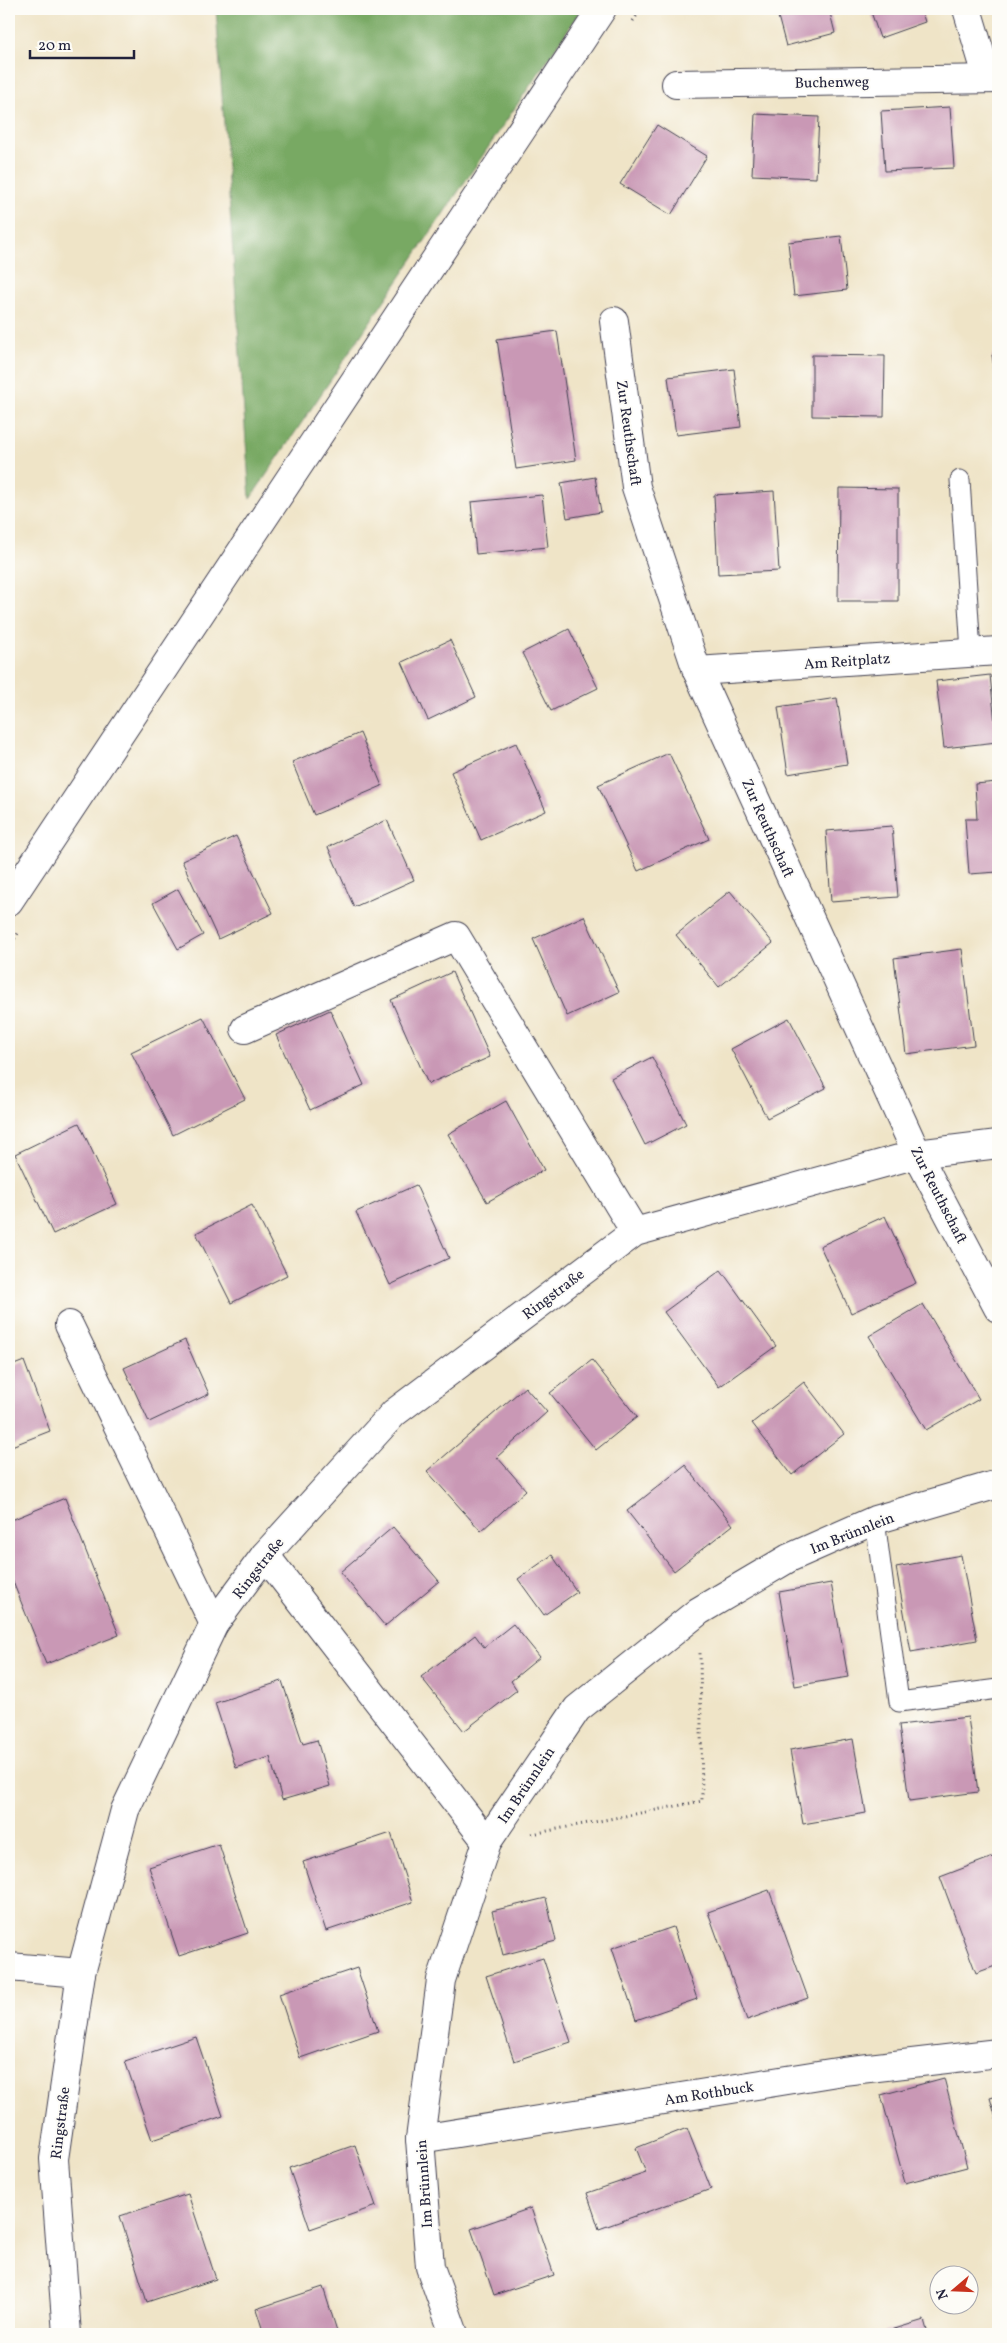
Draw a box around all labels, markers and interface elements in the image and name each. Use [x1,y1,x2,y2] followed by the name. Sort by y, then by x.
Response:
[30,28,134,60] scale bar
[38,36,71,57] text: 20 m
[794,72,870,95] street label: Buchenweg
[610,379,645,487] street label: Zur Reuthschaft
[803,649,891,676] street label: Am Reitplatz
[735,776,798,882] street label: Zur Reuthschaft
[904,1143,971,1248] street label: Zur Reuthschaft
[518,1265,589,1326] street label: Ringstraße
[808,1508,898,1561] street label: Im Brünnlein
[228,1534,290,1604] street label: Ringstraße
[494,1743,561,1828] street label: Im Brünnlein
[663,2077,755,2112] street label: Am Rothbuck
[47,2086,76,2161] street label: Ringstraße
[412,2139,439,2229] street label: Im Brünnlein
[930,2266,980,2316] north arrow
[932,2286,954,2302] text: N

